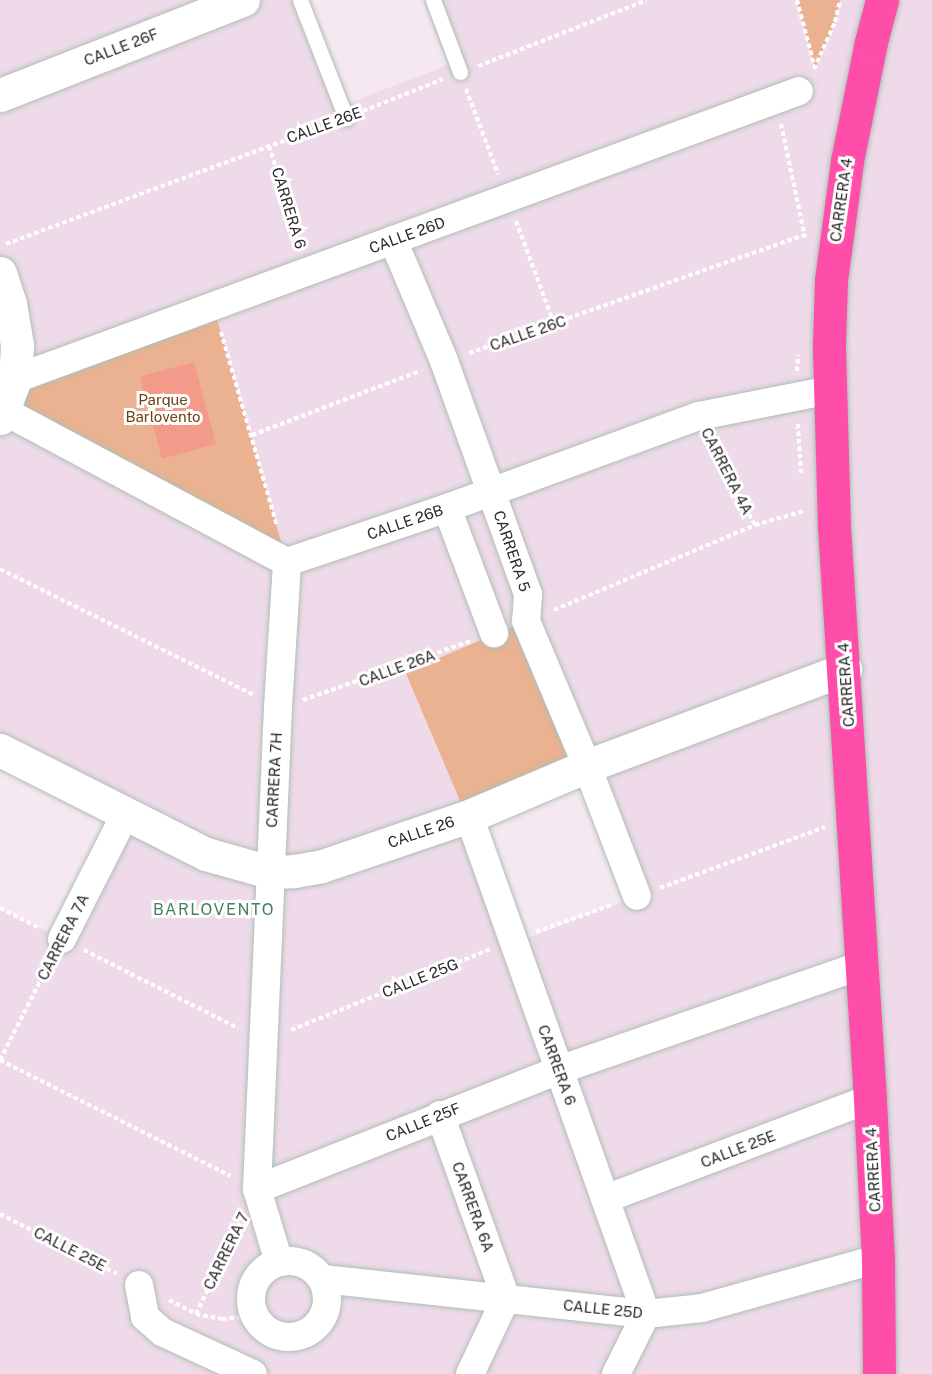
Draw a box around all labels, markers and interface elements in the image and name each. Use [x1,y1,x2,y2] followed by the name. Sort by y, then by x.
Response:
[81,25,161,69] street label: CALLE 26F
[284,103,364,147] street label: CALLE 26E
[826,157,856,243] street label: CARRERA 4
[268,165,310,251] street label: CARRERA 6
[366,213,448,257] street label: CALLE 26D
[487,312,569,354] street label: CALLE 26C
[125,390,201,425] park label: Parque Barlovento
[697,425,757,517] street label: CARRERA 4A
[365,501,445,543] street label: CALLE 26B
[490,508,534,594] street label: CARRERA 5
[834,642,858,728] street label: CARRERA 4
[356,646,438,690] street label: CALLE 26A
[263,732,285,828] street label: CARRERA 7H
[385,812,457,852] street label: CALLE 26
[34,891,92,983] street label: CARRERA 7A
[153,900,275,920] district label: BARLOVENTO
[379,955,461,1001] street label: CALLE 25G
[534,1022,580,1108] street label: CARRERA 6
[383,1099,463,1145] street label: CALLE 25F
[698,1126,778,1172] street label: CALLE 25E
[862,1127,884,1213] street label: CARRERA 4
[448,1159,498,1255] street label: CARRERA 6A
[200,1209,252,1293] street label: CARRERA 7
[31,1223,109,1275] street label: CALLE 25E
[562,1296,644,1322] street label: CALLE 25D

